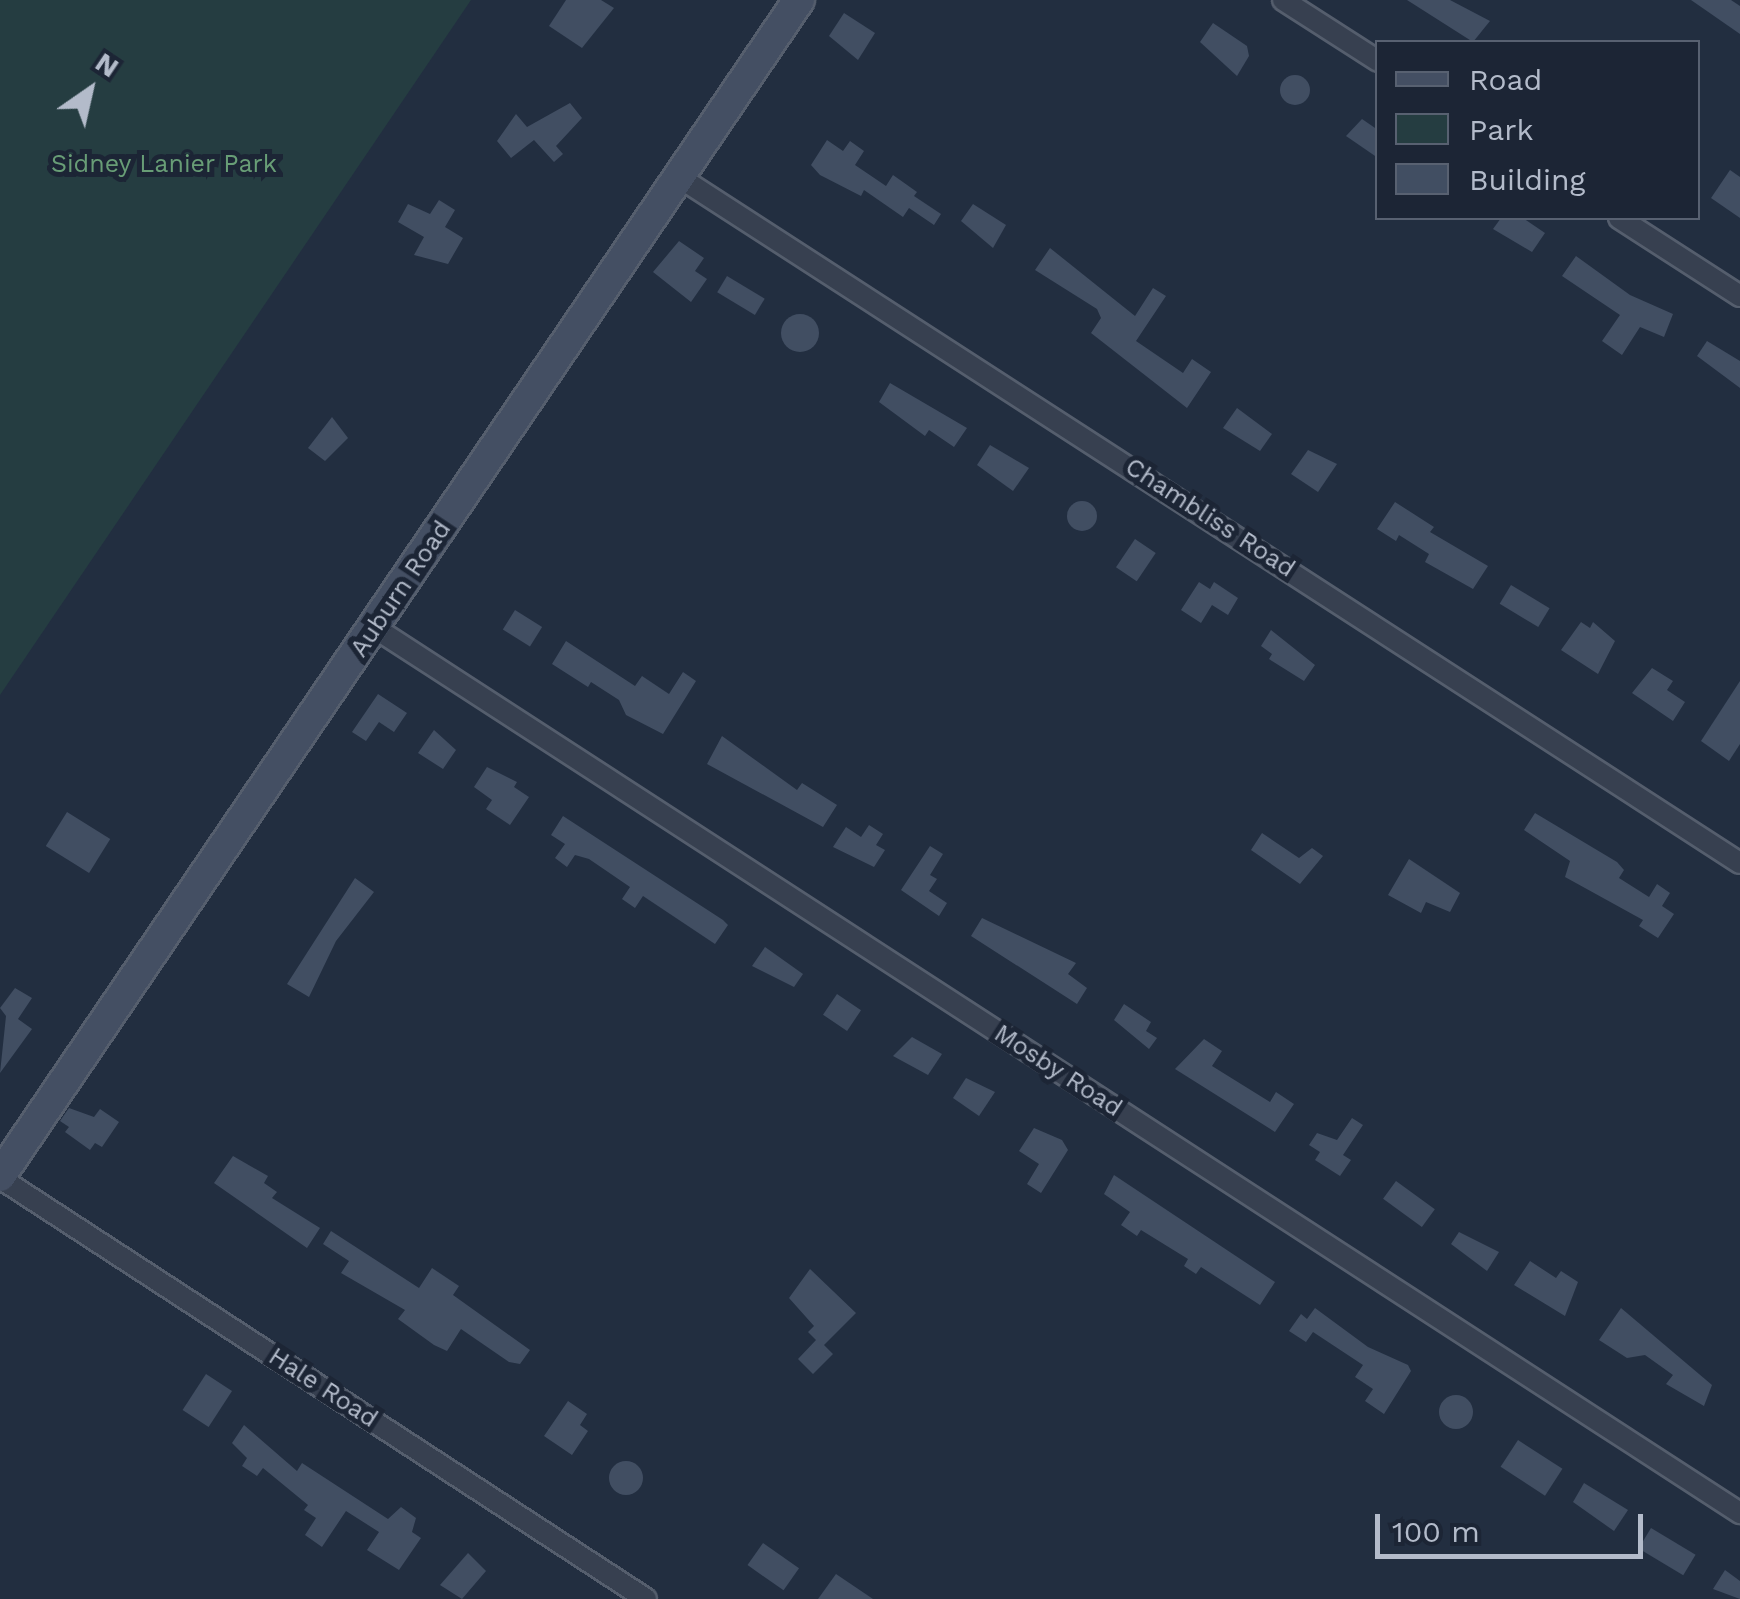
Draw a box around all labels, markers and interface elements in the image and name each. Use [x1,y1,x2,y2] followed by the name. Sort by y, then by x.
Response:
[40,40,140,140] north arrow
[1375,40,1700,220] legend
[89,45,125,84] text: N
[1469,62,1542,97] text: Road
[1469,112,1534,147] text: Park
[50,149,278,179] park label: Sidney Lanier Park
[1469,162,1586,197] text: Building
[1119,452,1301,584] street label: Chambliss Road
[344,515,458,663] street label: Auburn Road
[988,1018,1128,1124] street label: Mosby Road
[263,1342,383,1434] street label: Hale Road
[1380,1494,1648,1556] scale bar
[1392,1514,1480,1549] text: 100 m

